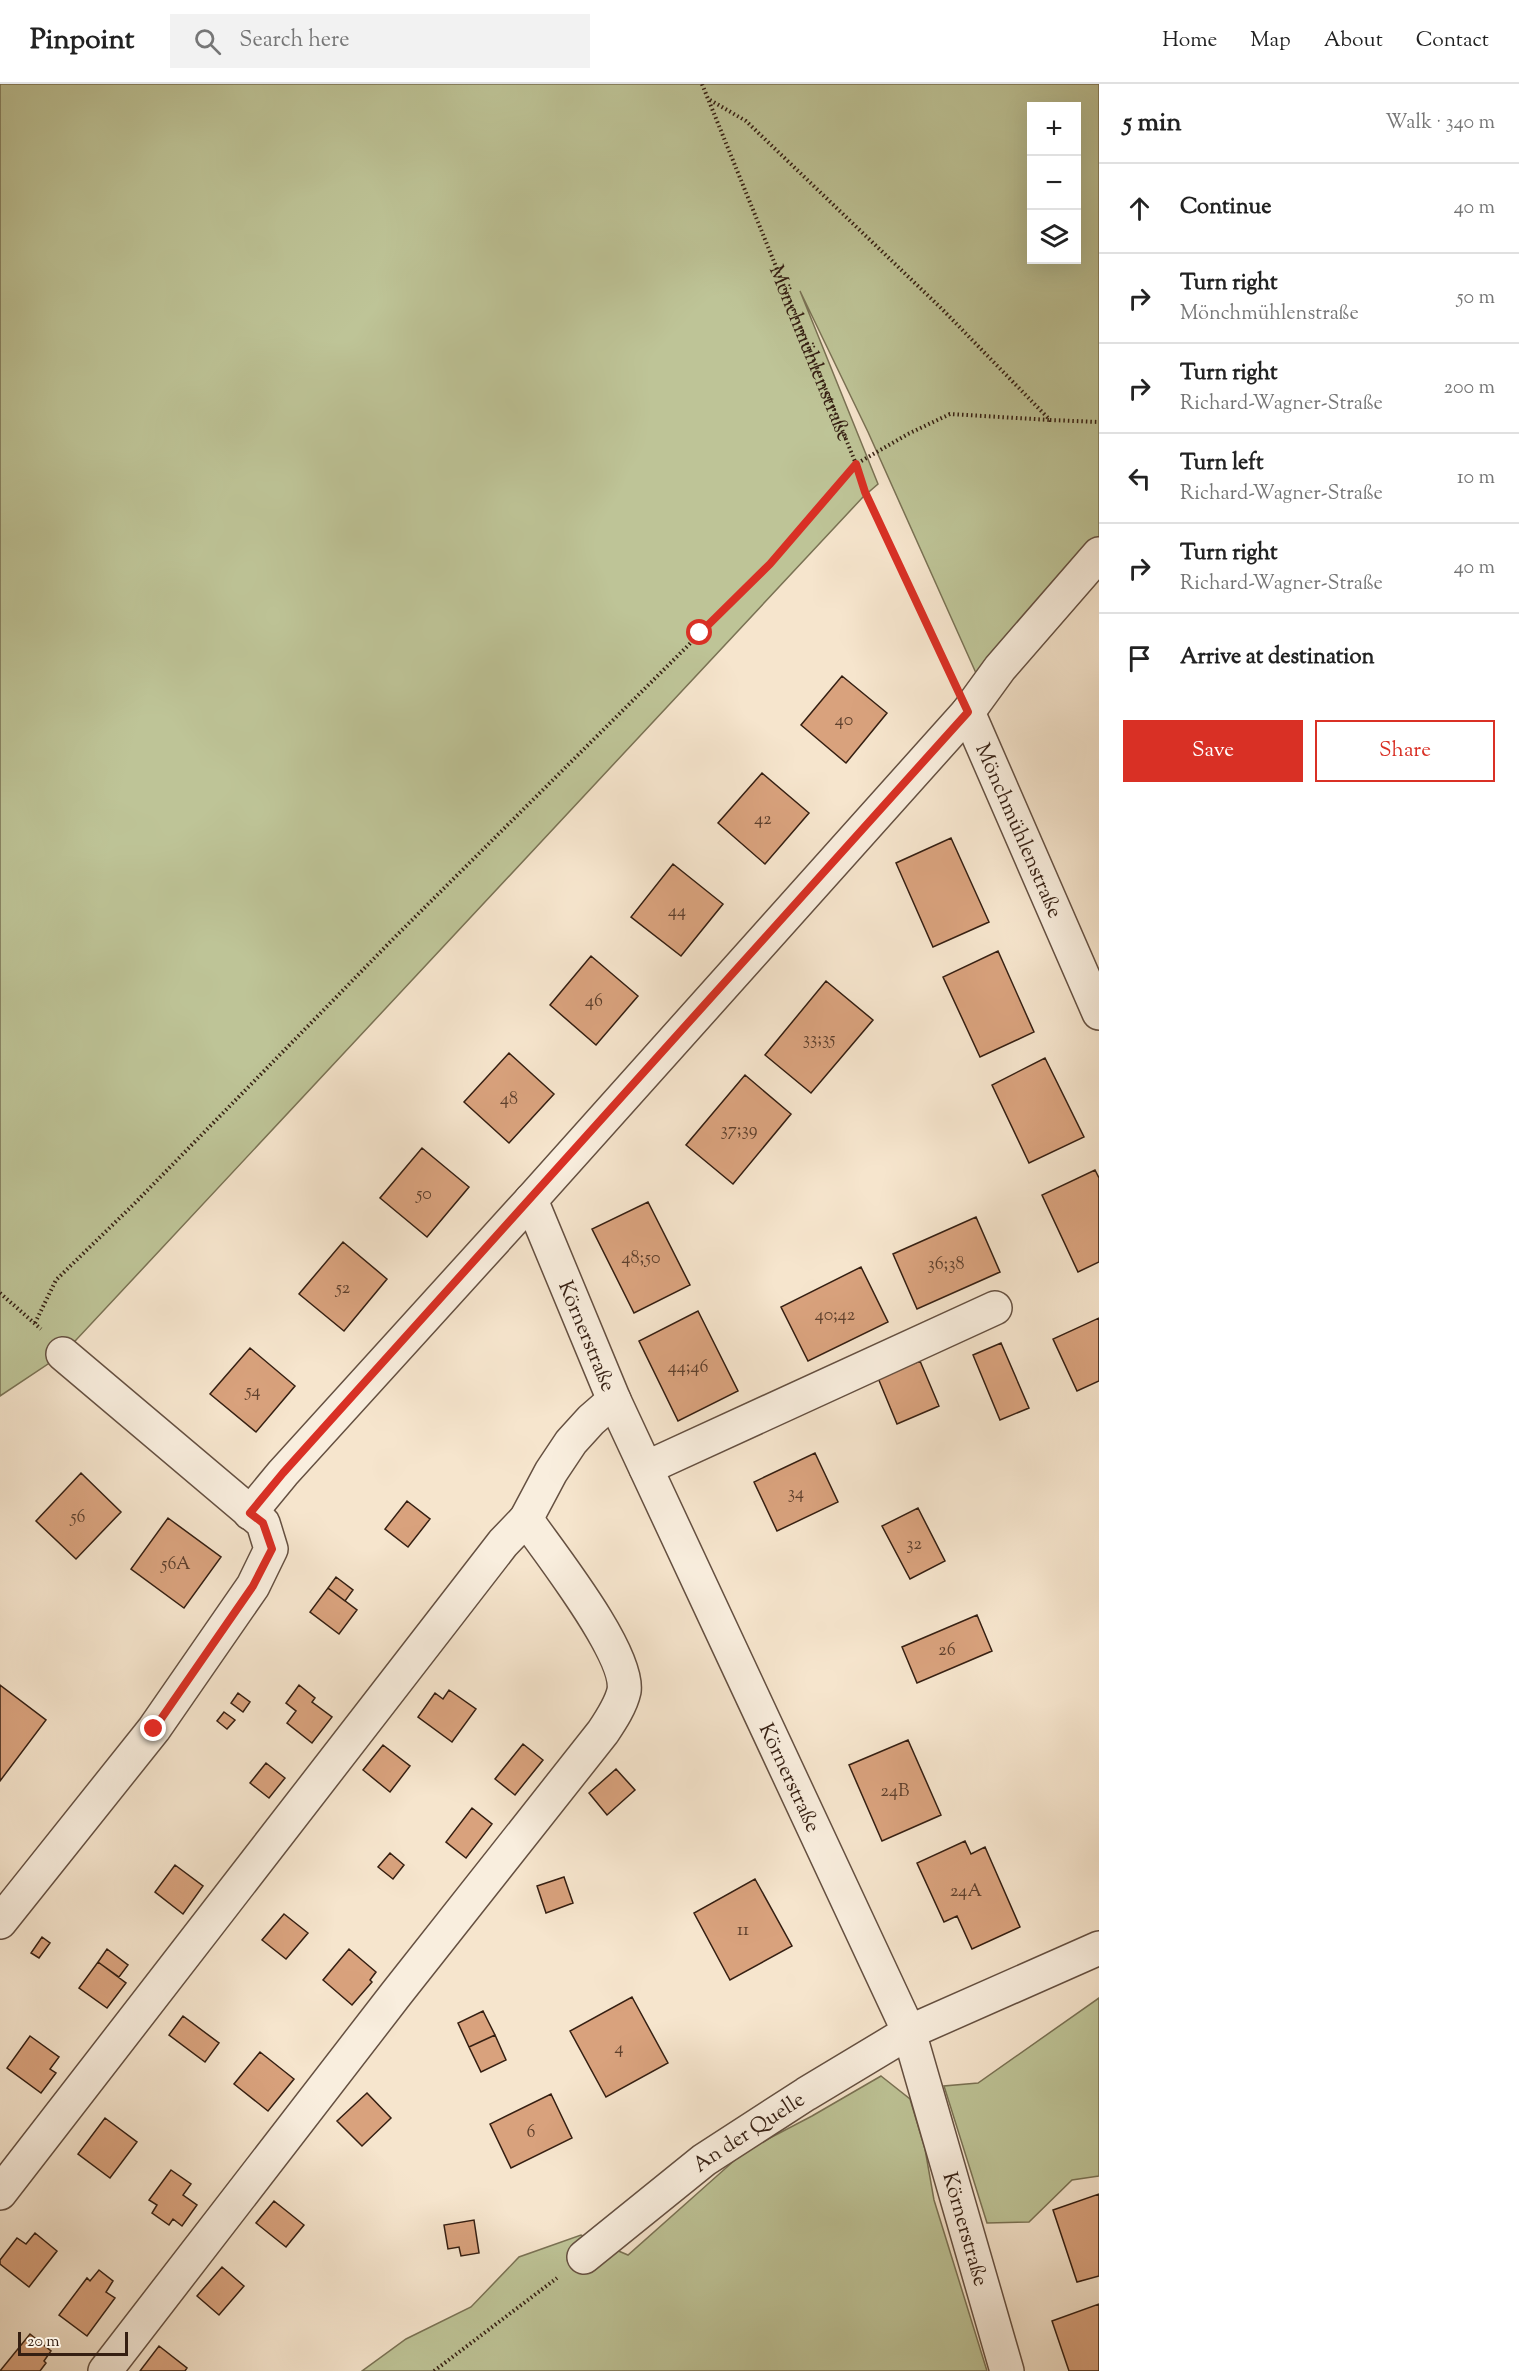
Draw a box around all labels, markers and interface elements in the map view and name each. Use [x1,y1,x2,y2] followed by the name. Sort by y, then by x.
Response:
[170,14,590,68] search box
[30,21,134,61] text: Pinpoint
[191,25,224,58] icon: search
[239,25,350,57] text: Search here
[1162,26,1217,56] text: Home
[1250,26,1291,56] text: Map
[1324,26,1383,56] text: About
[1416,26,1489,56] text: Contact
[1027,102,1081,264] map controls
[1027,102,1081,156] button: +
[1123,105,1182,142] text: 5 min
[1385,109,1495,138] text: Walk · 340 m
[1027,156,1081,210] button: −
[1123,192,1156,225] icon: ahead
[1180,192,1271,224] text: Continue
[1454,194,1495,223] text: 40 m
[1027,210,1081,264] button: layers
[760,261,858,446] street label: Mönchmühlenstraße
[1180,268,1277,300] text: Turn right
[1123,282,1156,315] icon: right
[1457,284,1495,313] text: 50 m
[1180,300,1359,329] text: Mönchmühlenstraße
[1180,358,1277,390] text: Turn right
[1123,372,1156,405] icon: right
[1444,374,1495,403] text: 200 m
[1180,390,1383,419] text: Richard-Wagner-Straße
[1180,448,1263,480] text: Turn left
[1123,462,1156,495] icon: left
[1457,464,1495,493] text: 10 m
[1180,480,1383,509] text: Richard-Wagner-Straße
[1180,538,1277,570] text: Turn right
[1123,552,1156,585] icon: right
[1454,554,1495,583] text: 40 m
[1180,570,1383,599] text: Richard-Wagner-Straße
[686,619,712,645] route start
[1123,642,1156,675] icon: arrive
[1180,642,1375,674] text: Arrive at destination
[835,708,853,734] house number: 40
[1123,720,1303,782] button: Save
[1315,720,1495,782] button: Share
[966,739,1069,923] street label: Mönchmühlenstraße
[754,807,772,833] house number: 42
[668,899,686,925] house number: 44
[585,989,603,1015] house number: 46
[803,1027,835,1053] house number: 33;35
[500,1087,518,1113] house number: 48
[721,1118,758,1144] house number: 37;39
[415,1182,432,1208] house number: 50
[622,1246,661,1272] house number: 48;50
[928,1252,964,1278] house number: 36;38
[335,1276,351,1302] house number: 52
[549,1277,622,1397] street label: Körnerstraße
[815,1303,856,1329] house number: 40;42
[668,1355,708,1381] house number: 44;46
[244,1379,261,1405] house number: 54
[788,1481,804,1507] house number: 34
[69,1505,86,1531] house number: 56
[906,1532,922,1558] house number: 32
[160,1552,191,1578] house number: 56A
[938,1638,956,1664] house number: 26
[140,1715,166,1741] route end
[750,1719,827,1838] street label: Körnerstraße
[881,1779,909,1805] house number: 24B
[950,1879,982,1905] house number: 24A
[737,1918,749,1944] house number: 11
[614,2036,624,2062] house number: 4
[687,2086,811,2180] street label: An der Quelle
[527,2120,536,2146] house number: 6
[933,2169,995,2290] street label: Körnerstraße
[18,2329,128,2356] scale bar
[27,2331,60,2354] text: 20 m

